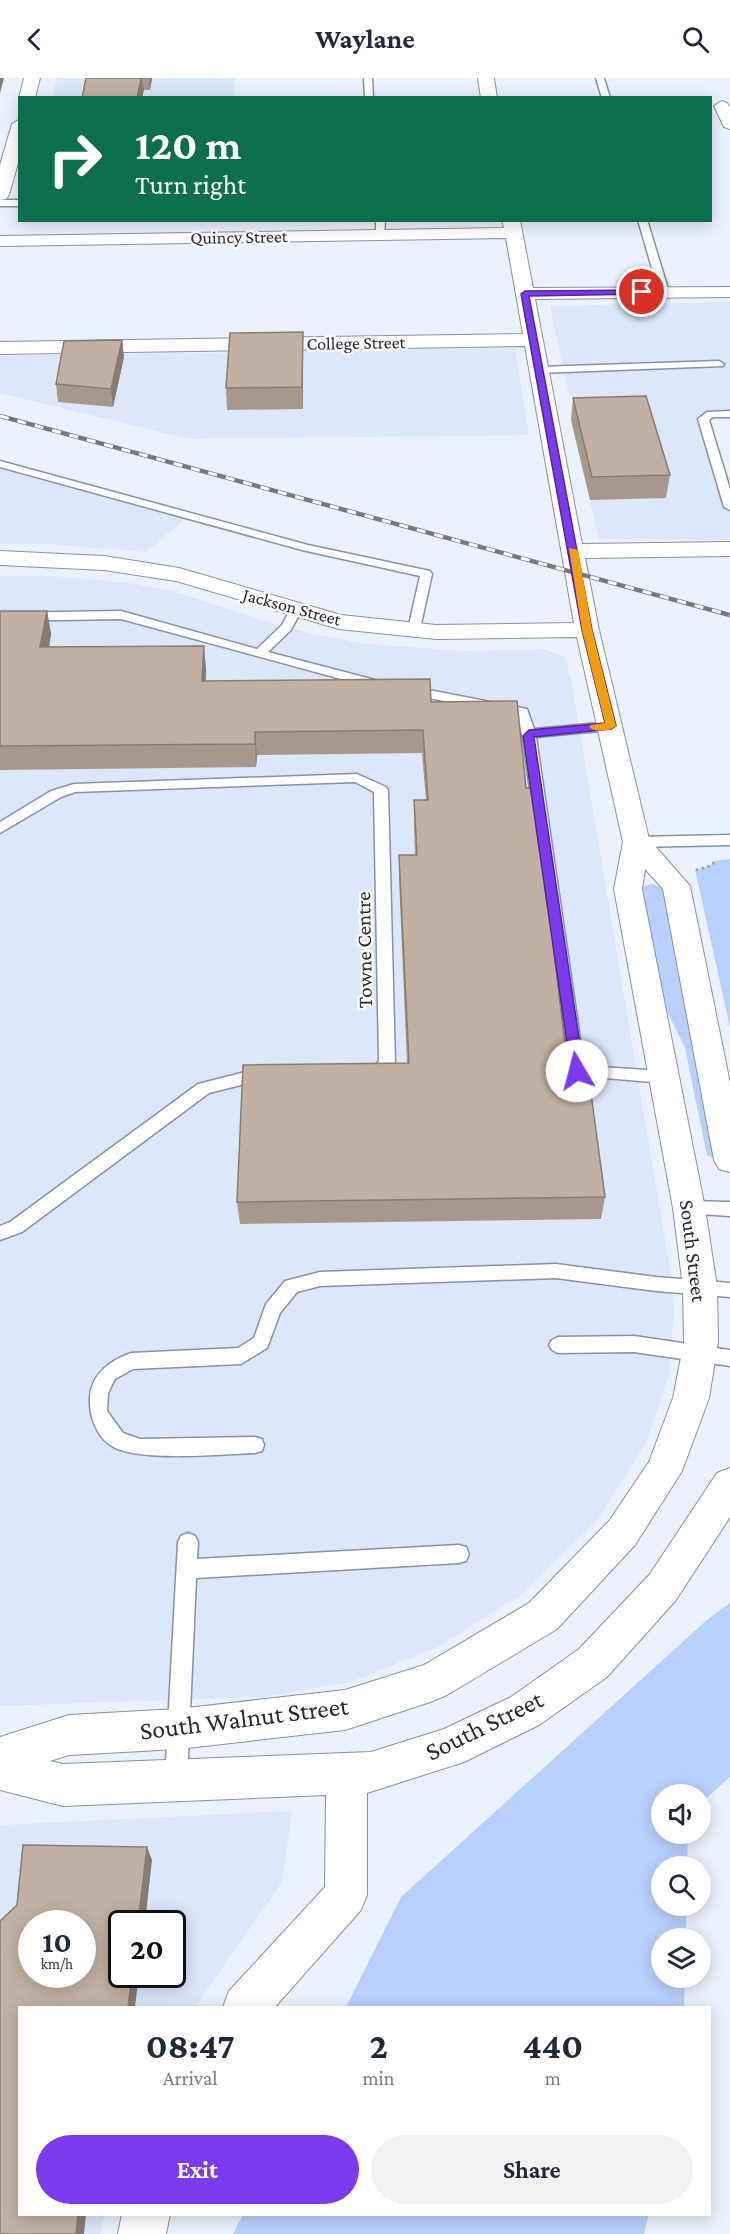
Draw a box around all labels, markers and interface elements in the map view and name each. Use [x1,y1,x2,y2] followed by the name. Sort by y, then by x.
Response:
[18,23,51,56] icon: back
[679,23,712,56] icon: search
[315,24,415,54] text: Waylane
[36,120,114,198] icon: right
[135,121,241,168] text: 120 m
[135,170,246,200] text: Turn right
[190,226,289,248] street label: Quincy Street
[616,266,667,317] pin
[625,275,658,308] icon: arrive
[306,332,407,354] street label: College Street
[239,584,344,630] street label: Jackson Street
[351,891,377,1009] street label: Towne Centre
[545,1039,609,1103] position arrow
[675,1199,711,1304] street label: South Street
[421,1684,548,1766] street label: South Street
[138,1691,350,1746] street label: South Walnut Street
[651,1784,711,1988] map controls
[651,1784,711,1844] button: sound
[651,1856,711,1916] button: search
[108,1910,186,1988] speed limit sign: 20
[42,1925,72,1958] text: 10
[651,1928,711,1988] button: layers
[41,1956,73,1972] text: km/h
[146,2026,235,2066] text: 08:47
[369,2026,388,2066] text: 2
[522,2026,583,2066] text: 440
[163,2067,217,2089] text: Arrival
[363,2067,395,2089] text: min
[545,2067,561,2089] text: m
[36,2135,359,2204] button: Exit
[371,2135,693,2204] button: Share

